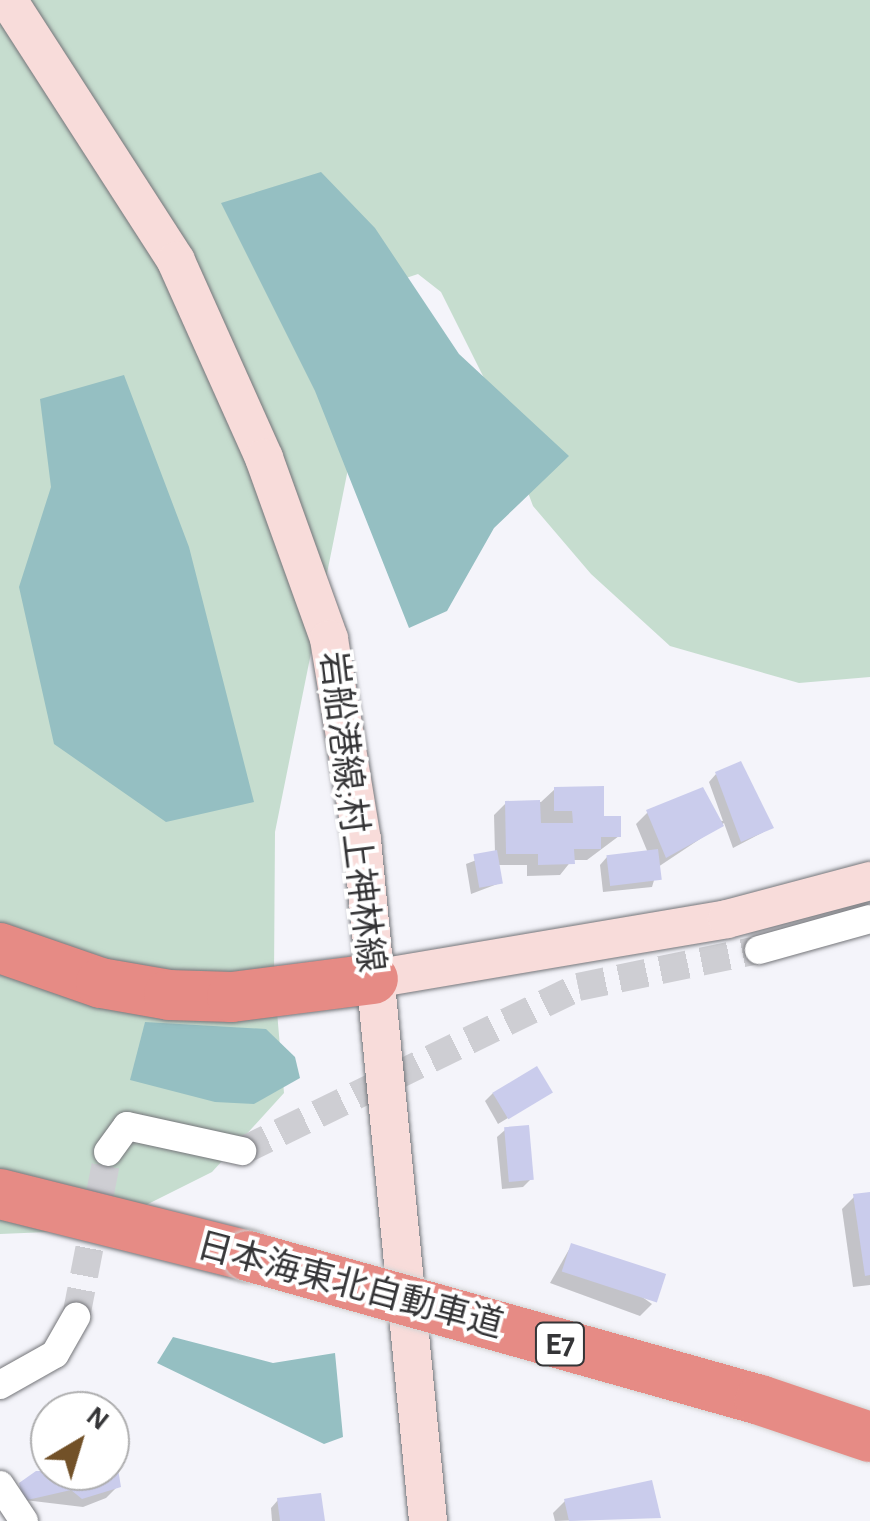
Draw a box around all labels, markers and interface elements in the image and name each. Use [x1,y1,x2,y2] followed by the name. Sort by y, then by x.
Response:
[310,649,392,975] street label: 岩船港線;村上神林線
[192,1225,508,1347] street label: 日本海東北自動車道
[532,1317,588,1371] road number: E7
[30,1391,130,1491] north arrow
[81,1402,114,1436] text: N

